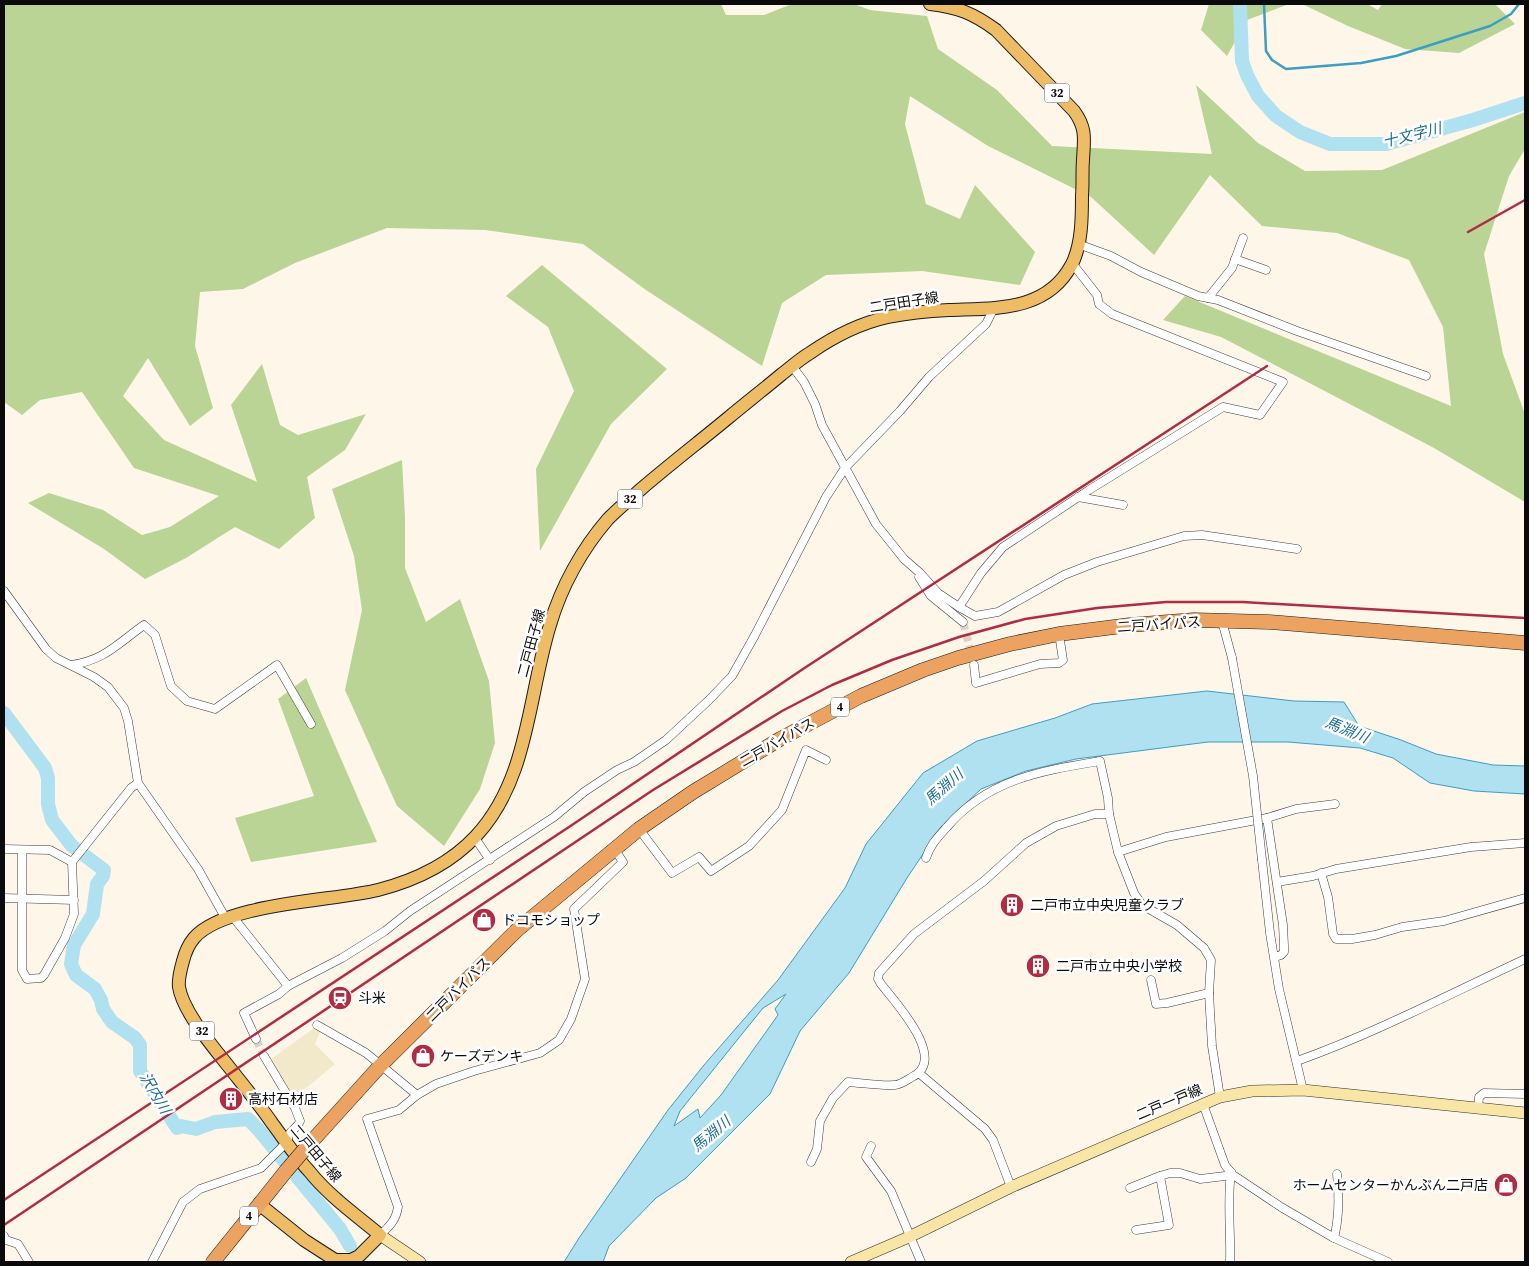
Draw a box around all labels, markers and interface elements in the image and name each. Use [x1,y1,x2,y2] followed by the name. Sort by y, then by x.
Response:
[1044,84,1070,102] road number: 32
[1380,117,1445,152] water label: 十文字川
[868,287,940,317] street label: 二戸田子線
[618,489,642,508] road number: 32
[512,607,550,679] street label: 二戸田子線
[1117,611,1201,637] street label: 二戸バイパス
[831,698,849,716] road number: 4
[1322,711,1374,748] water label: 馬淵川
[736,712,818,772] street label: 二戸バイパス
[920,762,969,809] water label: 馬淵川
[999,892,1025,918] building icon: 二戸市立中央児童クラブ
[1030,895,1184,915] place label: 二戸市立中央児童クラブ
[471,907,497,933] shop icon: ドコモショップ
[502,910,600,930] place label: ドコモショップ
[421,952,495,1026] street label: 二戸バイパス
[1025,953,1051,979] building icon: 二戸市立中央小学校
[1056,956,1182,976] place label: 二戸市立中央小学校
[327,985,353,1011] station icon: 斗米
[358,988,386,1008] place label: 斗米
[190,1021,214,1040] road number: 32
[410,1043,436,1069] shop icon: ケーズデンキ
[440,1046,523,1066] place label: ケーズデンキ
[135,1068,177,1119] water label: 沢内川
[1133,1079,1205,1125] street label: 二戸一戸線
[218,1086,244,1112] building icon: 高村石材店
[248,1089,318,1109] place label: 高村石材店
[687,1110,736,1156] water label: 馬淵川
[286,1120,346,1186] street label: 二戸田子線
[1493,1172,1519,1198] shop icon: ホームセンターかんぶん二戸店
[1292,1175,1488,1195] place label: ホームセンターかんぶん二戸店
[240,1206,258,1226] road number: 4

